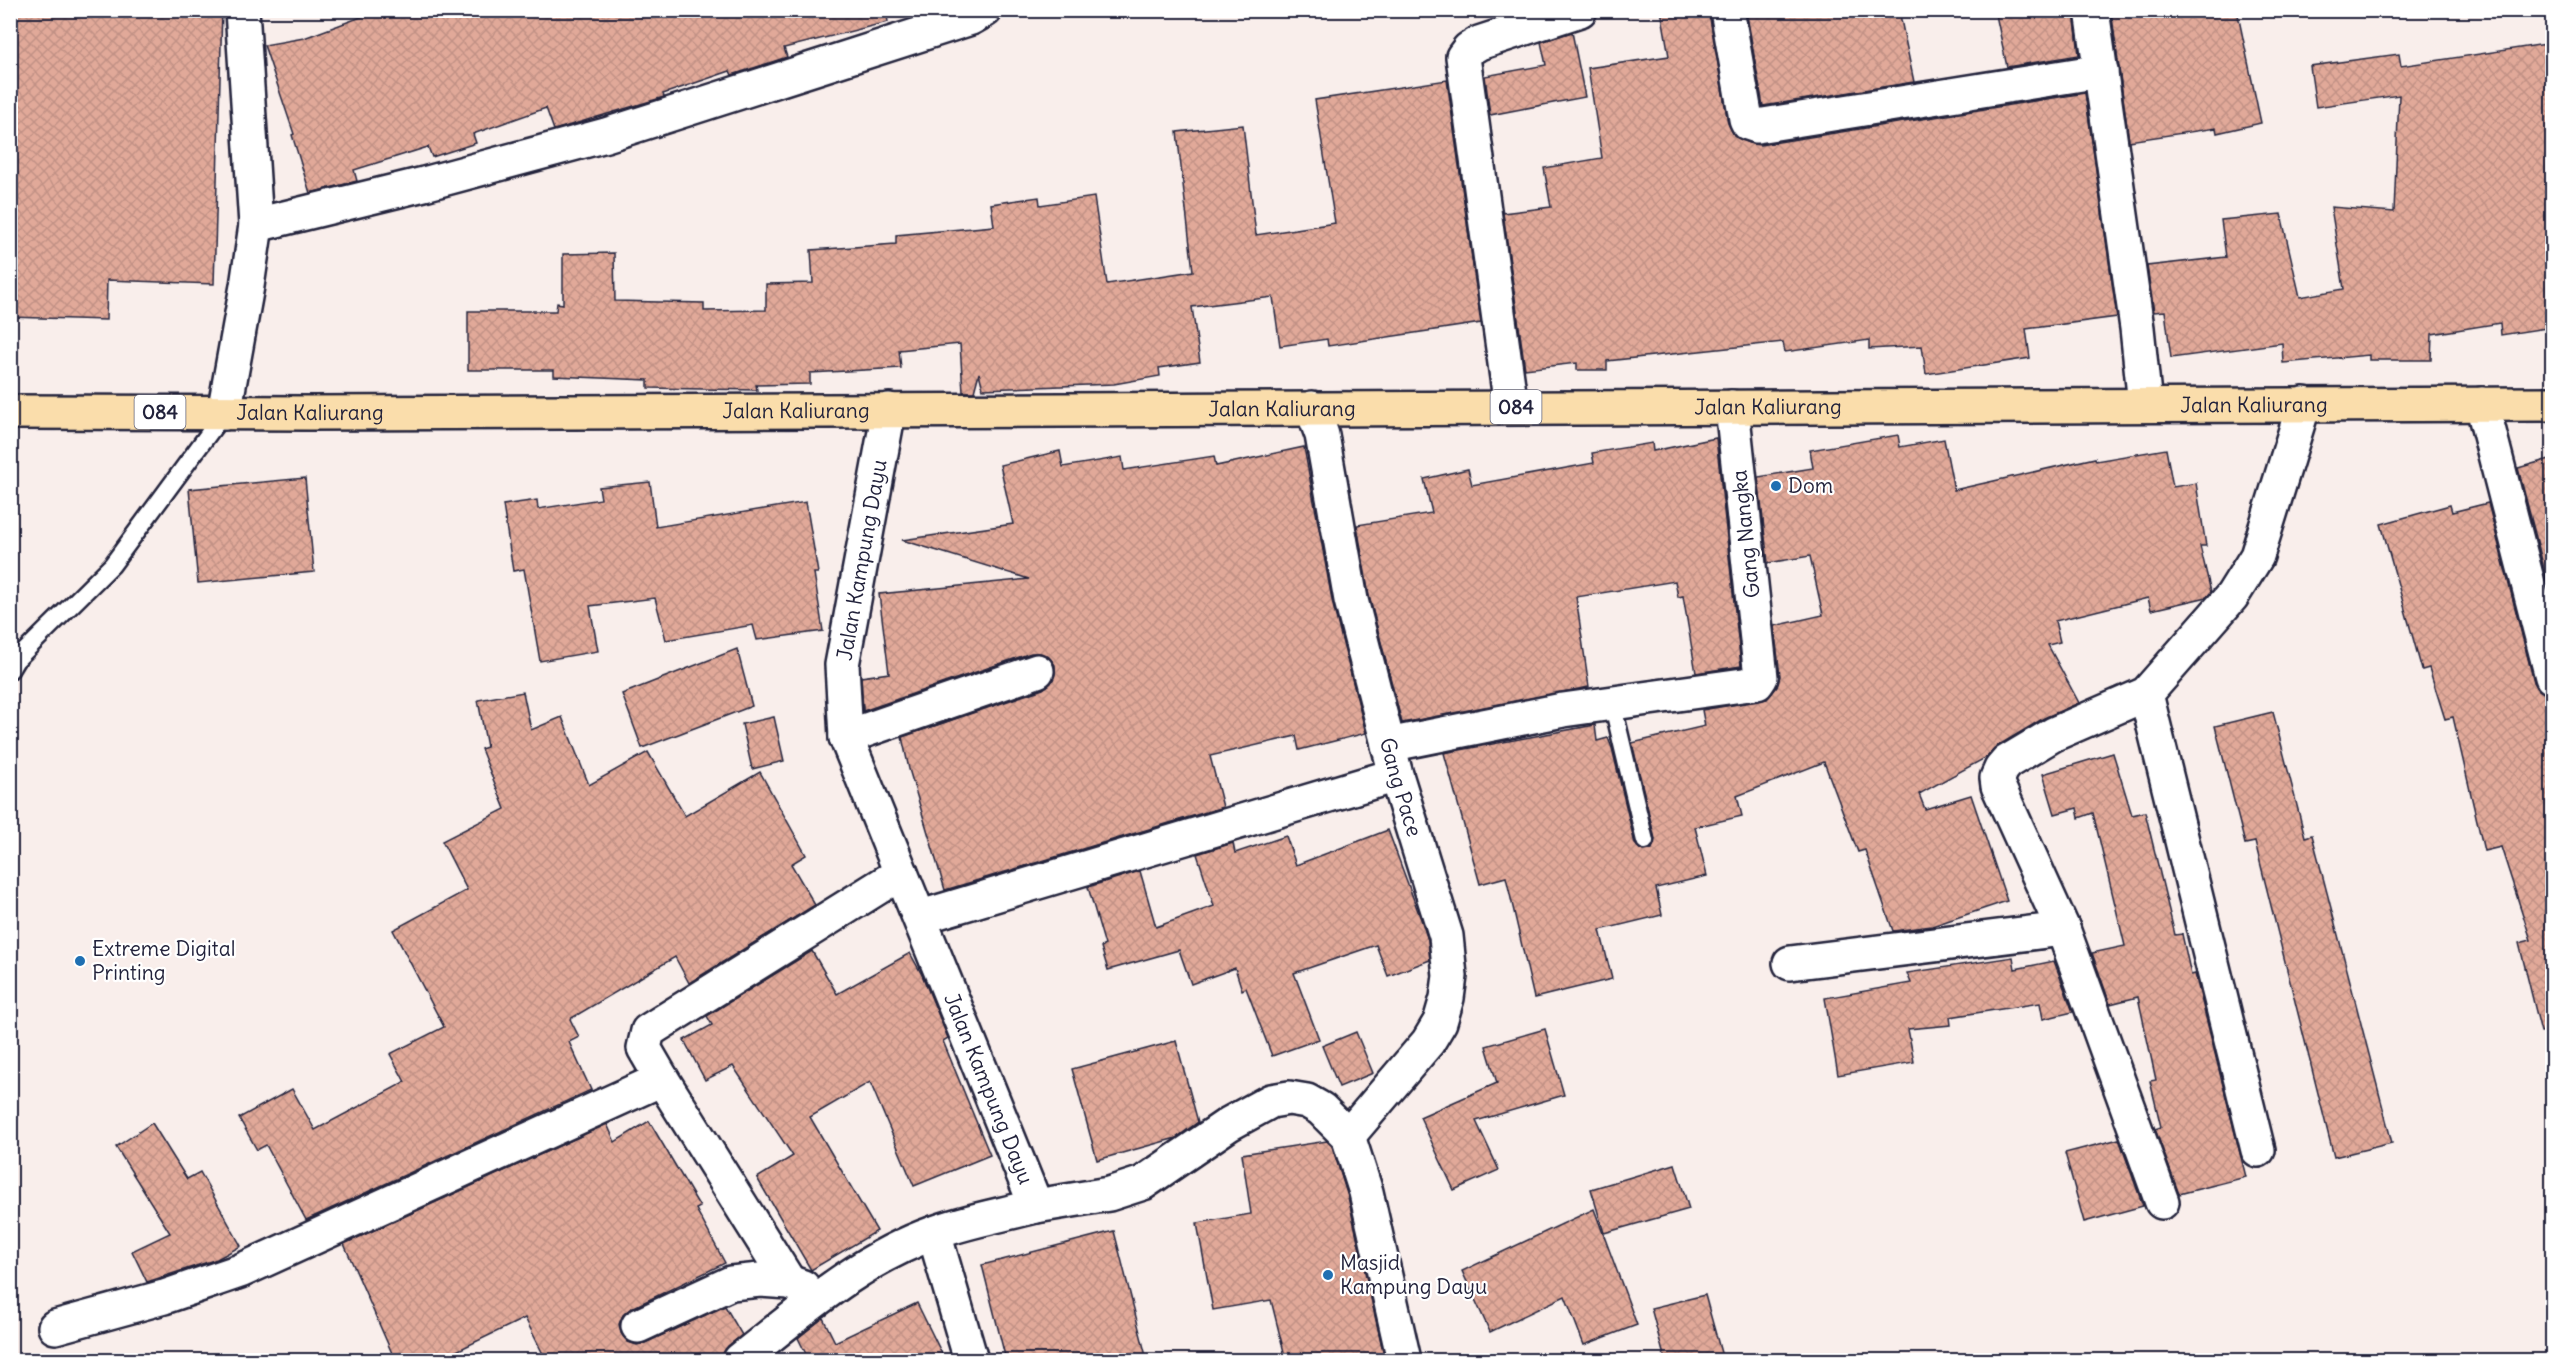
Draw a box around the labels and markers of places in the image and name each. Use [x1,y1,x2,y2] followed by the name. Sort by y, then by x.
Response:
[1788,472,1833,499] place label: Dom
[1769,479,1783,493] marker: Dom
[92,935,235,986] place label: Extreme Digital Printing
[73,954,87,968] marker: Extreme Digital Printing
[1340,1249,1487,1300] place label: Masjid Kampung Dayu
[1321,1268,1335,1282] marker: Masjid Kampung Dayu

